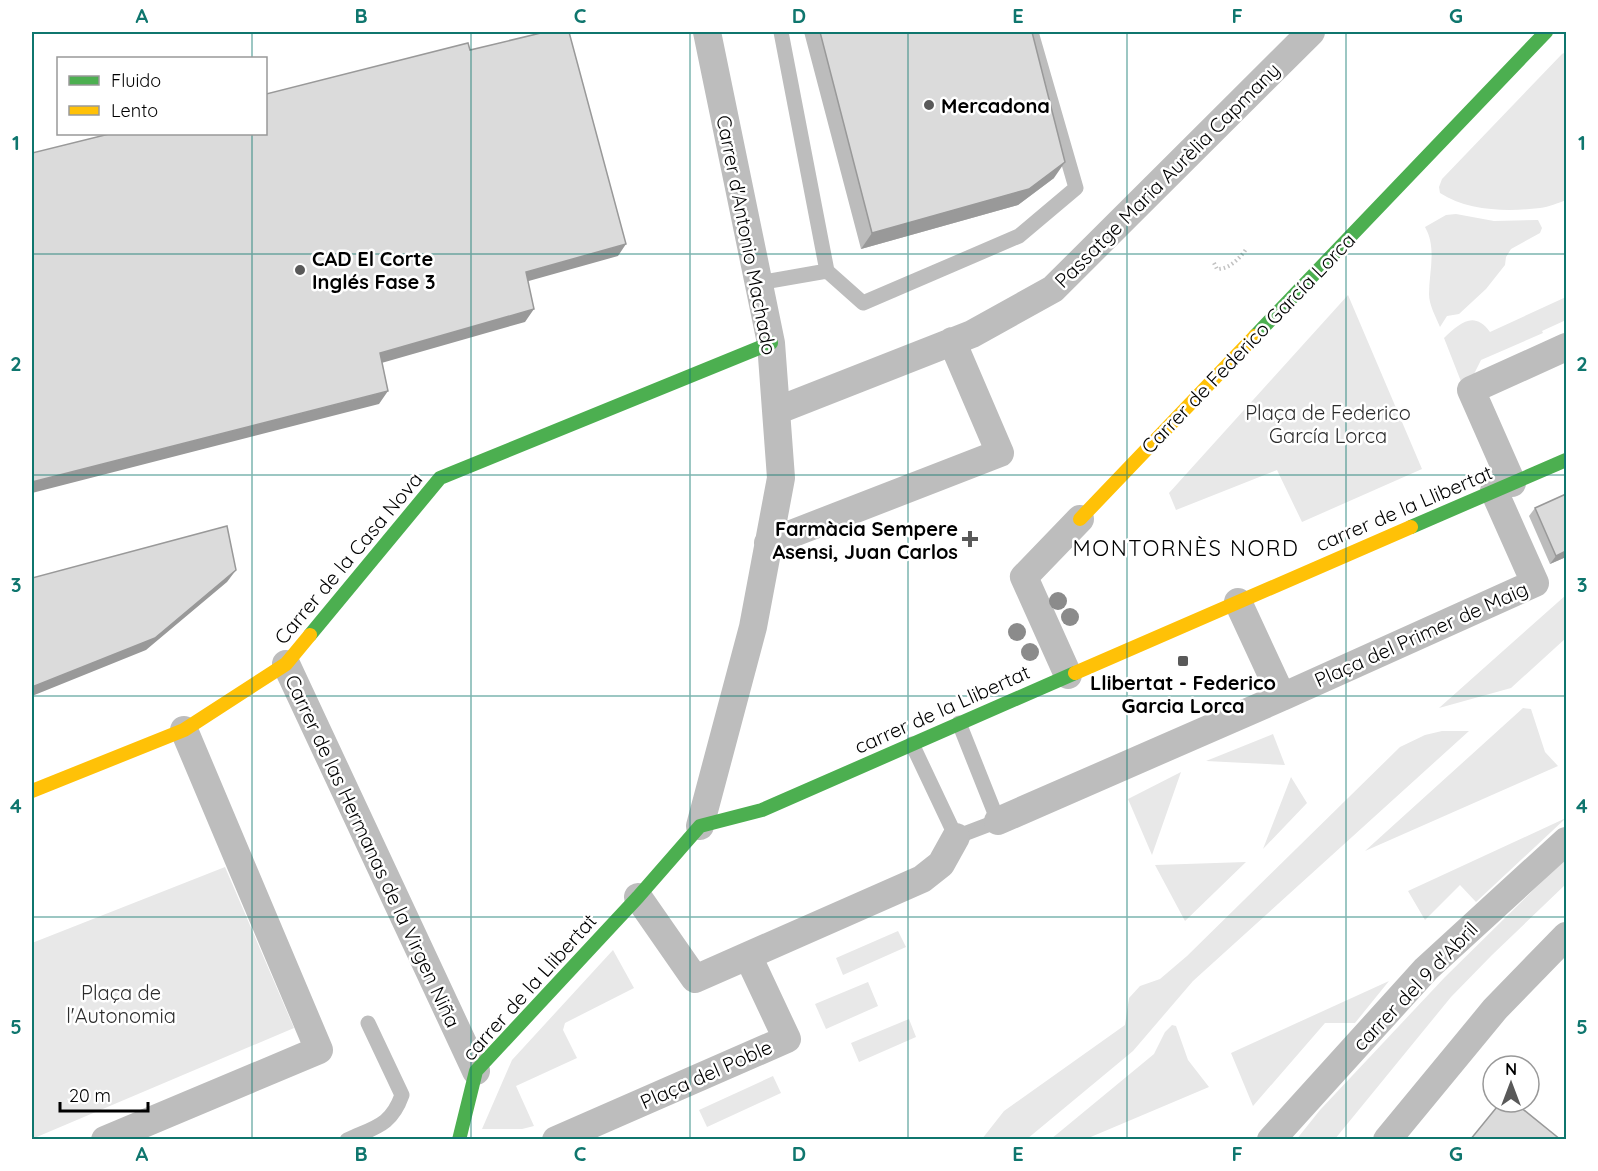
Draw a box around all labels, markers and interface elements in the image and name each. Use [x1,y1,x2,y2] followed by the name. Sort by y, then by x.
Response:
[136,3,149,28] text: A
[354,3,368,28] text: B
[574,3,587,28] text: C
[792,3,806,28] text: D
[1012,3,1024,28] text: E
[1231,3,1243,28] text: F
[1449,3,1463,28] text: G
[57,57,267,135] legend
[1049,57,1285,293] street label: Passatge Maria Aurèlia Capmany
[111,69,161,92] text: Fluido
[941,93,1050,118] place label: Mercadona
[922,98,936,112] marker: Mercadona
[111,99,158,122] text: Lento
[711,113,783,357] street label: Carrer d'Antonio Machado
[12,130,20,155] text: 1
[1578,130,1586,155] text: 1
[1136,227,1360,459] street label: Carrer de Federico García Lorca
[312,246,436,294] place label: CAD El Corte Inglés Fase 3
[293,263,307,277] marker: CAD El Corte Inglés Fase 3
[10,351,22,376] text: 2
[1576,351,1588,376] text: 2
[1245,400,1411,448] park label: Plaça de Federico García Lorca
[1312,459,1496,556] street label: carrer de la Llibertat
[269,467,427,649] street label: Carrer de la Casa Nova
[772,516,958,564] place label: Farmàcia Sempere Asensi, Juan Carlos
[963,532,977,546] marker: Farmàcia Sempere Asensi, Juan Carlos
[1073,534,1299,562] district label: MONTORNÈS NORD
[11,572,21,597] text: 3
[1577,572,1587,597] text: 3
[1310,576,1532,692] street label: Plaça del Primer de Maig
[1176,654,1190,668] marker: Llibertat - Federico Garcia Lorca
[850,659,1034,759] street label: carrer de la Llibertat
[1090,670,1276,718] place label: Llibertat - Federico Garcia Lorca
[280,671,466,1031] street label: Carrer de las Hermanas de la Virgen Niña
[10,793,22,818] text: 4
[1576,793,1588,818] text: 4
[456,908,602,1066] street label: carrer de la Llibertat
[1347,916,1483,1056] street label: carrer del 9 d'Abril
[66,980,176,1028] park label: Plaça de l'Autonomia
[10,1014,22,1039] text: 5
[1576,1014,1588,1039] text: 5
[636,1034,776,1114] street label: Plaça del Poble
[1481,1054,1541,1114] north arrow
[1505,1059,1517,1079] text: N
[60,1075,148,1113] scale bar
[69,1084,111,1107] text: 20 m
[136,1141,149,1166] text: A
[354,1141,368,1166] text: B
[574,1141,587,1166] text: C
[792,1141,806,1166] text: D
[1012,1141,1024,1166] text: E
[1231,1141,1243,1166] text: F
[1449,1141,1463,1166] text: G

